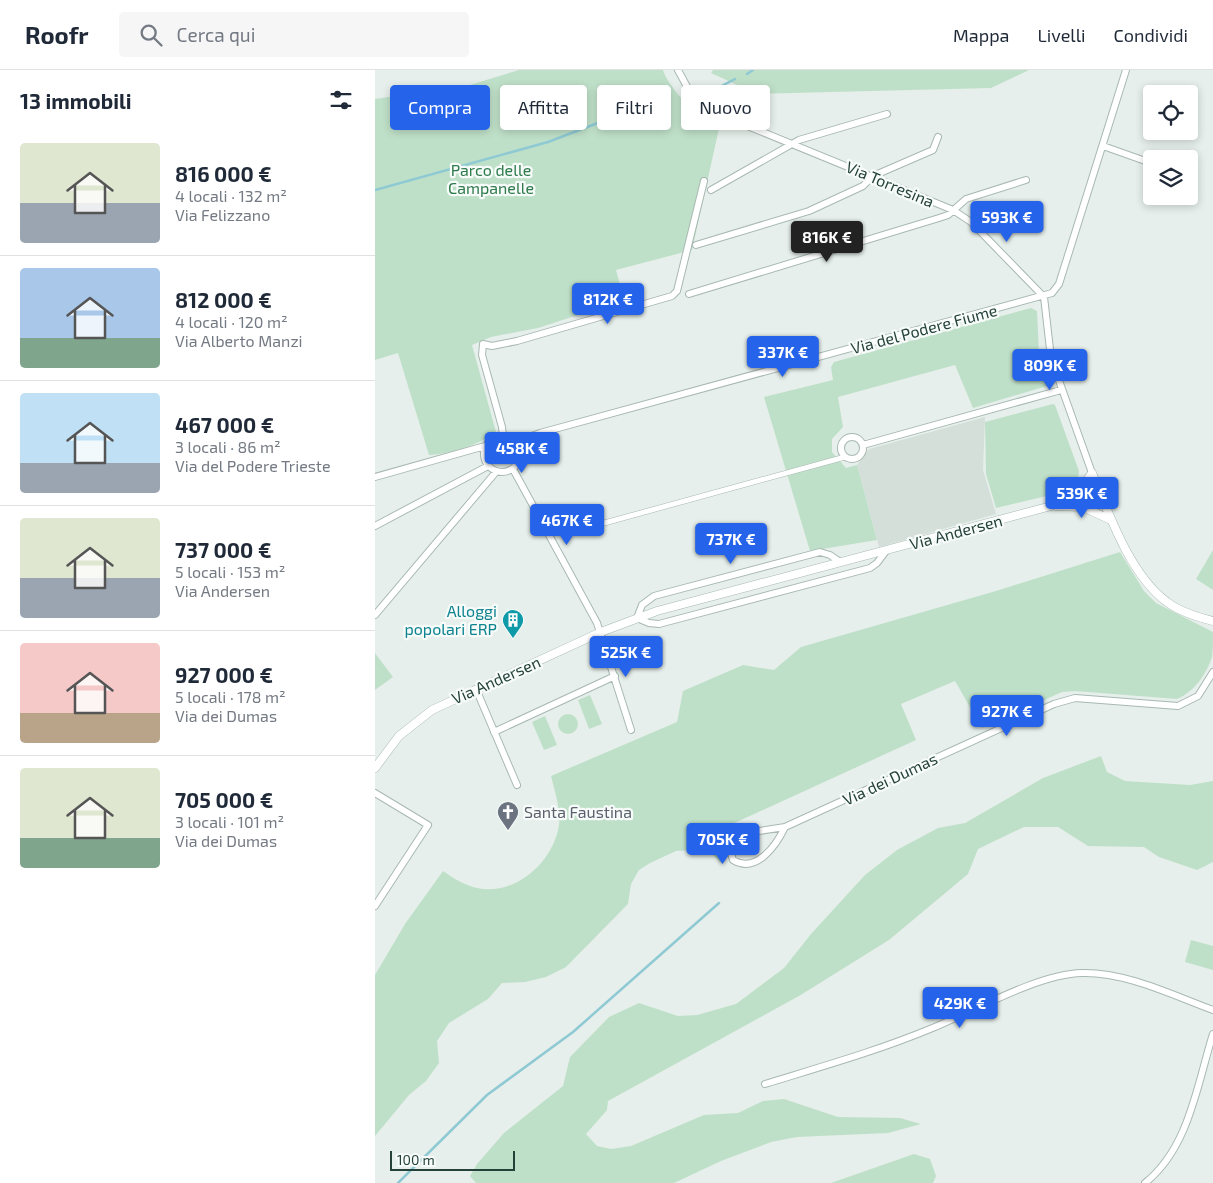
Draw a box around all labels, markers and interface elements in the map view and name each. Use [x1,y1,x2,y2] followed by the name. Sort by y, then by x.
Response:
[119,12,469,57] search box
[25,20,89,49] text: Roofr
[137,21,165,49] icon: search
[177,23,255,46] text: Cerca qui
[953,24,1010,46] text: Mappa
[1038,24,1085,46] text: Livelli
[1113,24,1188,46] text: Condividi
[390,85,490,130] chip: Compra
[500,85,587,130] chip: Affitta
[597,85,671,130] chip: Filtri
[681,85,770,130] chip: Nuovo
[1143,85,1198,205] map controls
[1143,85,1198,140] button: locate
[327,86,355,114] icon: filters
[20,88,132,113] text: 13 immobili
[1143,150,1198,205] button: layers
[843,156,937,211] street label: Via Torresina
[448,160,534,197] park label: Parco delle Campanelle
[175,161,272,186] text: 816 000 €
[60,163,120,223] icon: home
[175,186,287,205] text: 4 locali · 132 m²
[966,200,1048,243] pin: 593K €
[175,205,270,224] text: Via Felizzano
[981,207,1033,226] text: 593K €
[786,220,868,263] pin: 816K €
[802,227,852,246] text: 816K €
[567,282,649,325] pin: 812K €
[175,287,272,312] text: 812 000 €
[60,288,120,348] icon: home
[583,289,633,308] text: 812K €
[849,300,999,357] street label: Via del Podere Fiume
[175,312,288,331] text: 4 locali · 120 m²
[175,331,303,350] text: Via Alberto Manzi
[742,336,824,378] pin: 337K €
[758,342,808,361] text: 337K €
[1009,348,1091,391] pin: 809K €
[1023,355,1077,374] text: 809K €
[175,412,274,437] text: 467 000 €
[60,413,120,473] icon: home
[481,432,563,474] pin: 458K €
[175,437,281,456] text: 3 locali · 86 m²
[496,438,548,457] text: 458K €
[175,456,331,475] text: Via del Podere Trieste
[1041,476,1123,519] pin: 539K €
[1056,483,1108,502] text: 539K €
[526,504,608,546] pin: 467K €
[541,510,593,529] text: 467K €
[907,510,1004,553] street label: Via Andersen
[690,522,772,565] pin: 737K €
[706,529,756,548] text: 737K €
[175,537,271,562] text: 737 000 €
[60,538,120,598] icon: home
[175,562,285,581] text: 5 locali · 153 m²
[175,581,270,600] text: Via Andersen
[404,601,497,638] place label: Alloggi popolari ERP
[501,608,525,639] building icon: Alloggi popolari ERP
[585,636,667,678] pin: 525K €
[601,642,651,661] text: 525K €
[448,652,543,708] street label: Via Andersen
[175,662,273,687] text: 927 000 €
[60,663,120,723] icon: home
[175,687,286,706] text: 5 locali · 178 m²
[966,694,1048,737] pin: 927K €
[982,701,1032,720] text: 927K €
[175,706,277,725] text: Via dei Dumas
[840,748,940,809] street label: Via dei Dumas
[175,787,273,812] text: 705 000 €
[60,788,120,848] icon: home
[496,800,520,831] church icon: Santa Faustina
[524,802,632,821] place label: Santa Faustina
[175,812,284,831] text: 3 locali · 101 m²
[682,822,764,865] pin: 705K €
[697,829,749,848] text: 705K €
[175,831,277,850] text: Via dei Dumas
[919,986,1001,1029] pin: 429K €
[934,993,986,1012] text: 429K €
[390,1148,515,1171] scale bar
[397,1151,435,1168] text: 100 m

